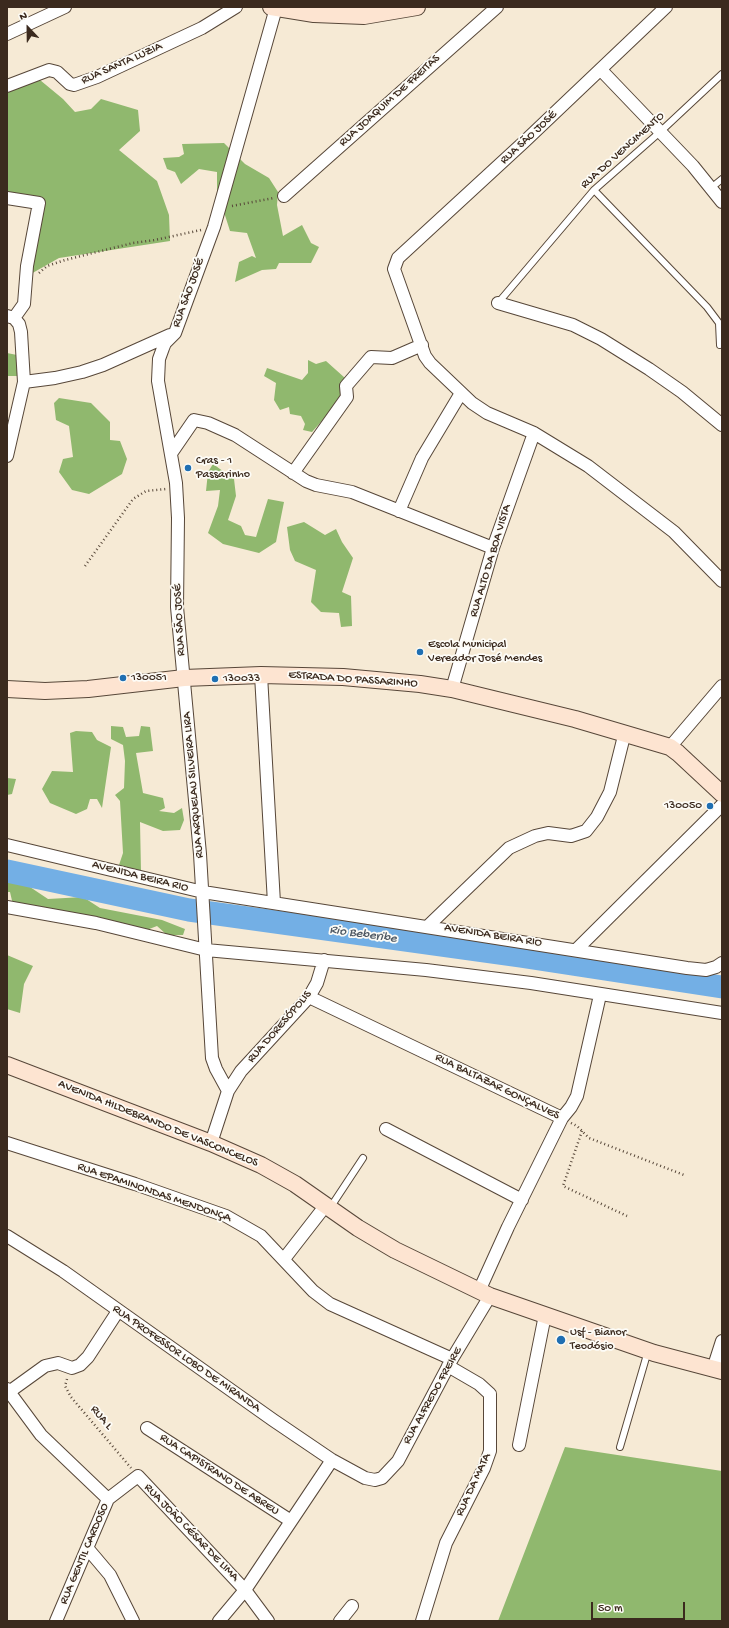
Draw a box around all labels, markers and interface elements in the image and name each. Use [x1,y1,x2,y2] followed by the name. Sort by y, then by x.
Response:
[8,8,48,48] north arrow
[18,10,29,24] text: N
[79,40,165,88] street label: RUA SANTA LUZIA
[336,52,444,150] street label: RUA JOAQUIM DE FREITAS
[498,108,560,168] street label: RUA SÃO JOSÉ
[578,110,668,192] street label: RUA DO VENCIMENTO
[170,256,208,330] street label: RUA SÃO JOSÉ
[196,454,250,482] place label: Cras - 1 Passarinho
[183,463,193,473] marker: Cras - 1 Passarinho
[467,503,515,619] street label: RUA ALTO DA BOA VISTA
[171,583,189,657] street label: RUA SÃO JOSÉ
[428,638,542,666] place label: Escola Municipal Vereador José Mendes
[415,647,425,657] marker: Escola Municipal Vereador José Mendes
[288,668,418,692] street label: ESTRADA DO PASSARINHO
[131,671,167,685] place label: 130051
[223,672,260,686] place label: 130033
[118,673,128,683] marker: 130051
[210,674,220,684] marker: 130033
[180,711,208,859] street label: RUA ARQUELAU SILVEIRA LIRA
[664,799,702,813] place label: 130050
[705,801,715,811] marker: 130050
[90,858,190,896] street label: AVENIDA BEIRA RIO
[443,921,543,951] street label: AVENIDA BEIRA RIO
[329,923,397,947] water label: Rio Beberibe
[245,988,315,1066] street label: RUA DORESÓPOLIS
[432,1051,562,1123] street label: RUA BALTAZAR GONÇALVES
[56,1077,260,1171] street label: AVENIDA HILDEBRANDO DE VASCONCELOS
[75,1160,233,1226] street label: RUA EPAMINONDAS MENDONÇA
[109,1302,263,1416] street label: RUA PROFESSOR LOBO DE MIRANDA
[570,1326,626,1354] place label: Usf - Bianor Teodósio
[555,1334,567,1346] marker: Usf - Bianor Teodósio
[400,1345,466,1447] street label: RUA ALFREDO FREIRE
[87,1403,115,1433] street label: RUA L
[156,1431,282,1519] street label: RUA CAPISTRANO DE ABREU
[453,1451,495,1519] street label: RUA DA MATA
[141,1481,241,1585] street label: RUA JOÃO CÉSAR DE LIMA
[57,1501,113,1607] street label: RUA GENTIL CARDOSO
[593,1594,687,1620] scale bar
[598,1602,623,1616] text: 50 m

